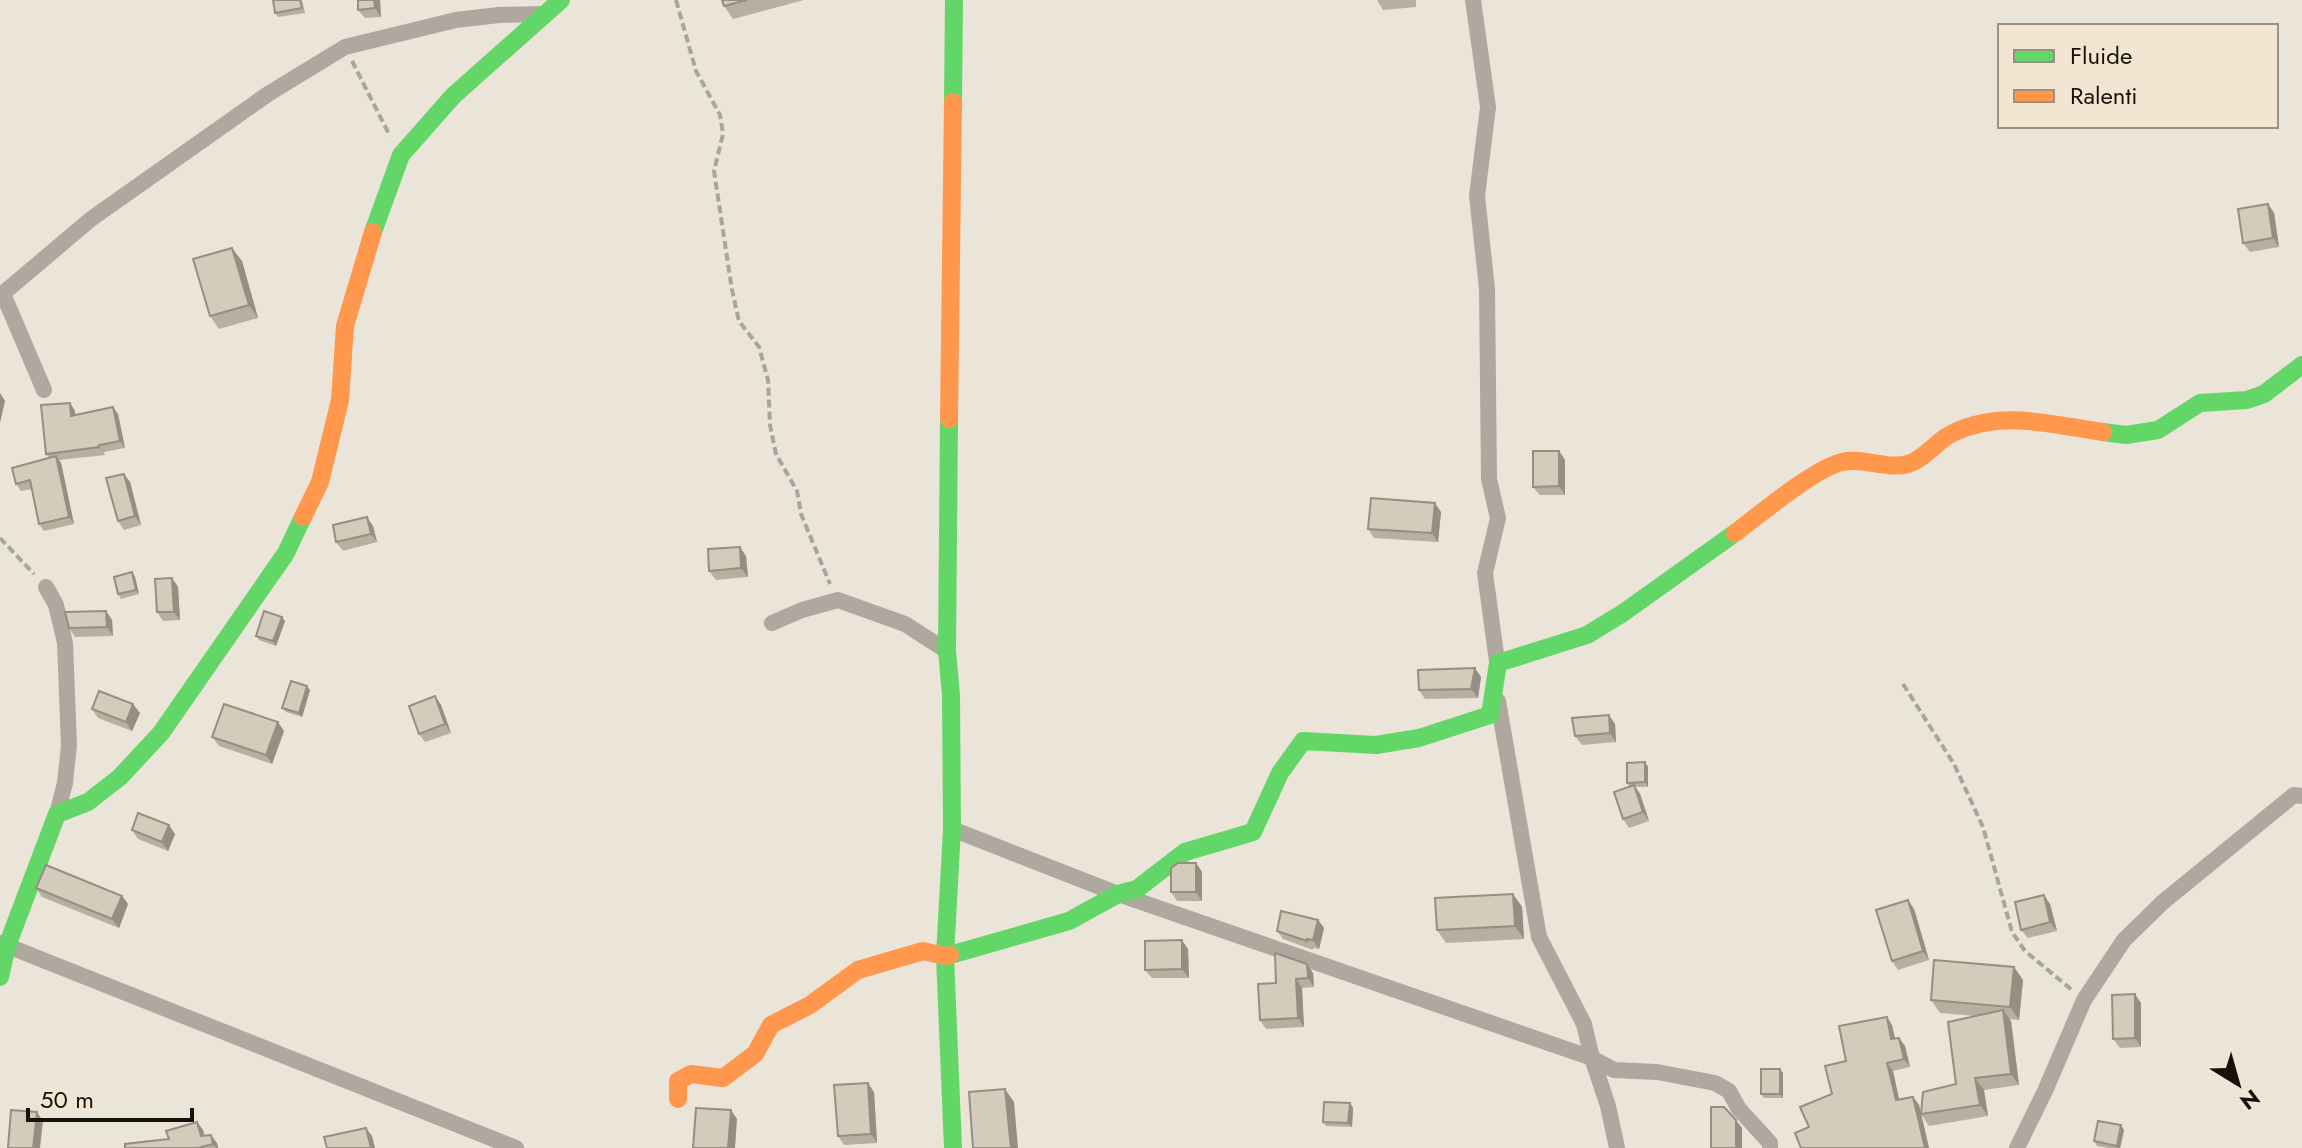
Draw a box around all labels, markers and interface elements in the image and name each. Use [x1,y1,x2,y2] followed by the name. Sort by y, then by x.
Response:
[1998,24,2278,128] legend
[2070,38,2132,73] text: Fluide
[2070,78,2137,113] text: Ralenti
[2198,1044,2278,1124] north arrow
[28,1072,192,1122] scale bar
[40,1082,94,1117] text: 50 m
[2233,1082,2267,1118] text: N

